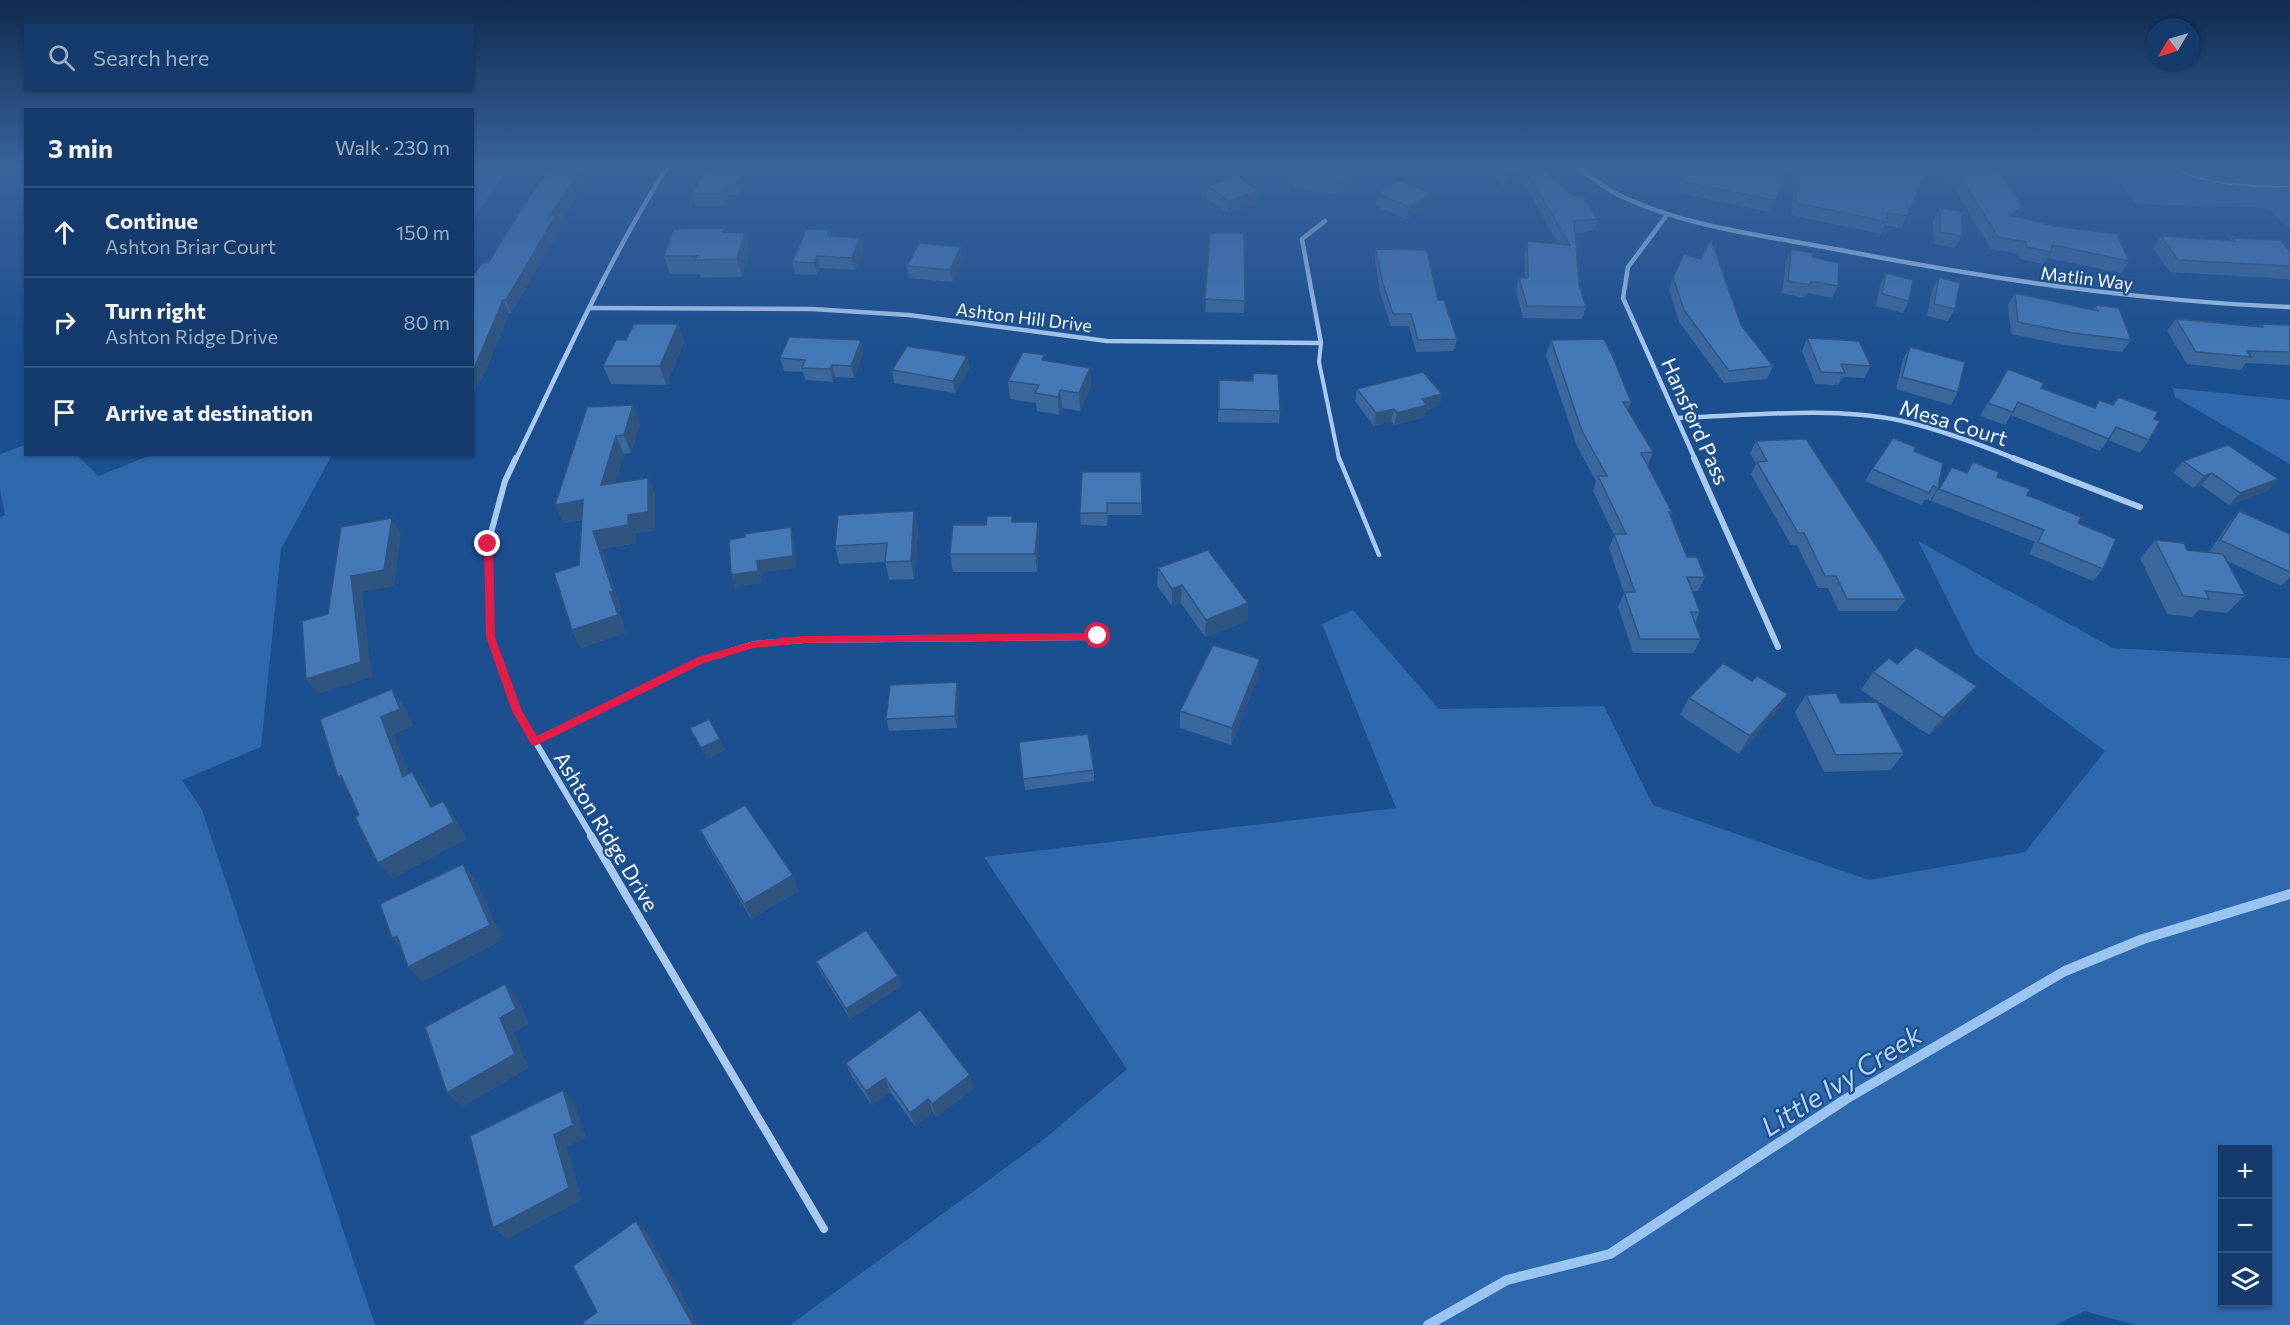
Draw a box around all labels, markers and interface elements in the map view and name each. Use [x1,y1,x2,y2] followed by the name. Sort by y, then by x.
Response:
[2146,18,2200,72] north arrow
[24,24,474,90] search box
[45,41,78,74] icon: search
[93,44,209,71] text: Search here
[48,132,113,163] text: 3 min
[335,135,450,159] text: Walk · 230 m
[105,207,198,234] text: Continue
[48,216,81,249] icon: ahead
[396,220,450,244] text: 150 m
[105,234,276,258] text: Ashton Briar Court
[2040,261,2134,295] street label: Matlin Way
[105,297,206,324] text: Turn right
[955,298,1093,336] street label: Ashton Hill Drive
[48,306,81,339] icon: right
[404,310,450,334] text: 80 m
[105,324,278,348] text: Ashton Ridge Drive
[1657,354,1735,488] street label: Hansford Pass
[1897,394,2011,450] street label: Mesa Court
[48,396,81,429] icon: arrive
[105,399,313,426] text: Arrive at destination
[474,530,500,556] route end
[1084,622,1110,648] route start
[549,747,665,915] street label: Ashton Ridge Drive
[1755,1017,1929,1143] water label: Little Ivy Creek
[2218,1145,2272,1307] map controls
[2218,1145,2272,1199] button: +
[2218,1199,2272,1253] button: −
[2218,1253,2272,1307] button: layers

